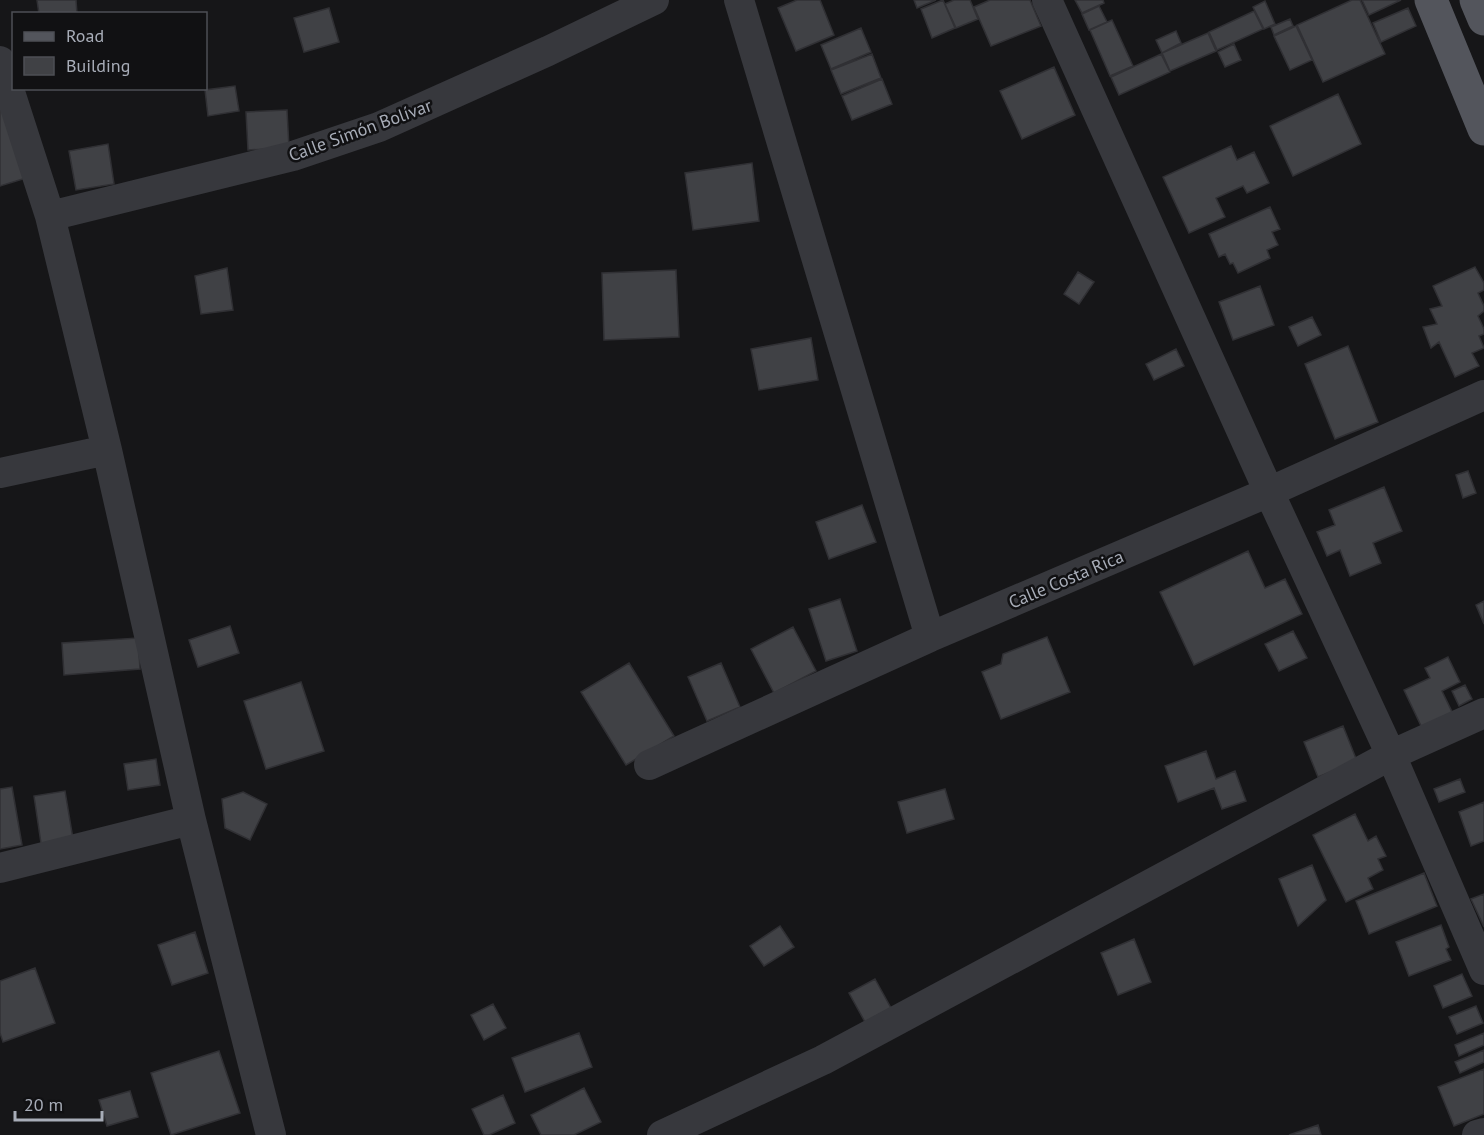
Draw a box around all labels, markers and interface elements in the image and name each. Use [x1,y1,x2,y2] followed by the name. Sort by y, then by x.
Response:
[12,12,207,90] legend
[66,24,104,47] text: Road
[66,54,130,77] text: Building
[285,93,435,167] street label: Calle Simón Bolívar
[1005,544,1127,614] street label: Calle Costa Rica
[15,1084,102,1122] scale bar
[24,1093,63,1116] text: 20 m

